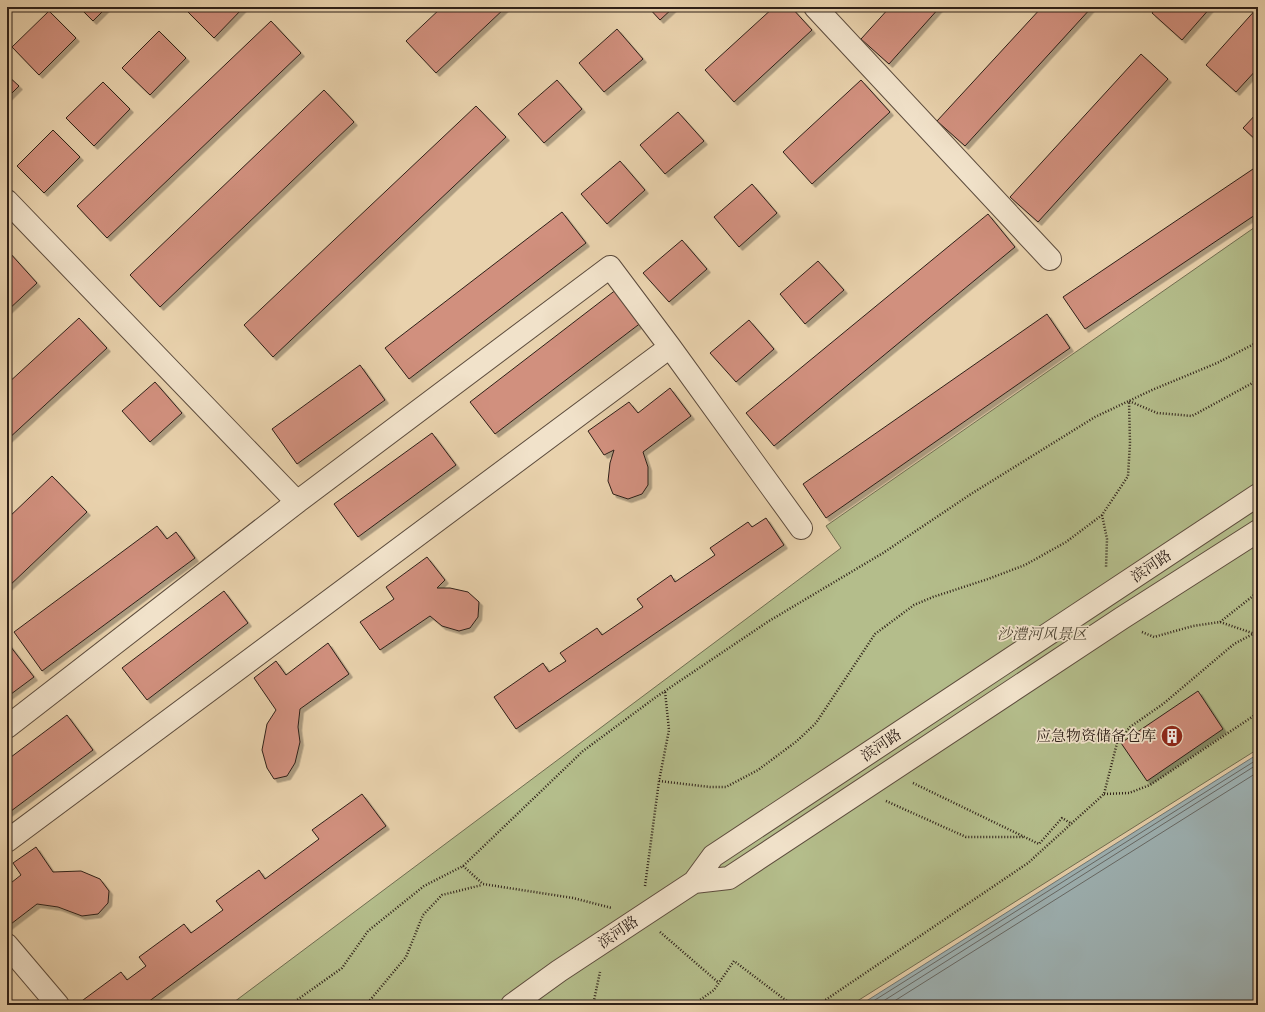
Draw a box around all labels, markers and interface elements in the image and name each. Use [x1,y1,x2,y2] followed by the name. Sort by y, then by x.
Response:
[1127,545,1175,586] street label: 滨河路
[997,624,1089,643] park label: 沙澧河风景区
[1159,723,1185,749] building icon: 应急物资储备仓库
[857,724,905,765] street label: 滨河路
[1036,726,1156,745] place label: 应急物资储备仓库
[594,911,642,952] street label: 滨河路

